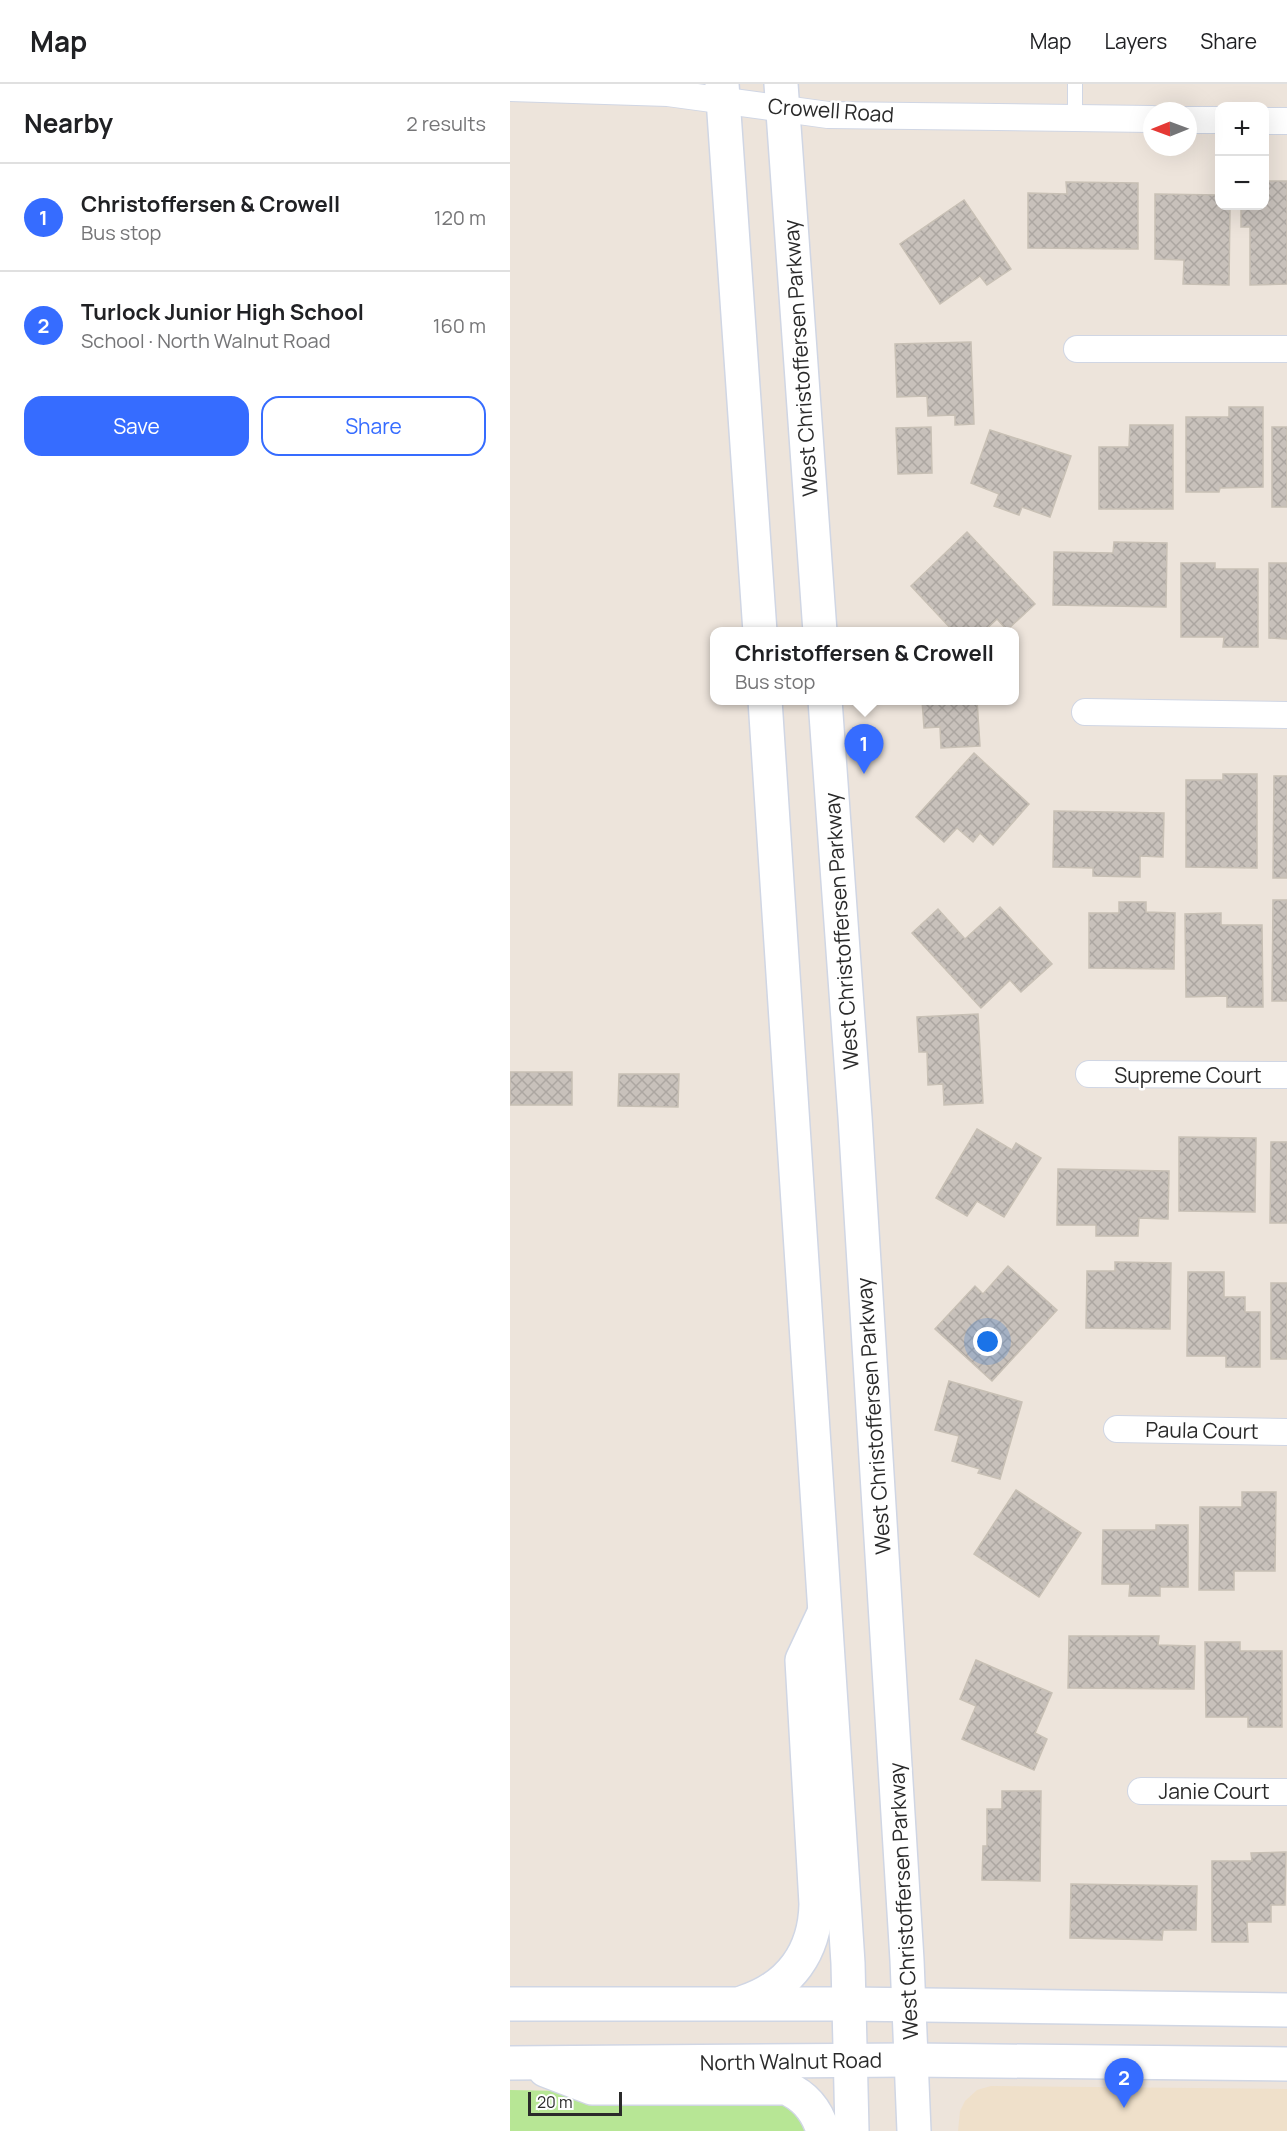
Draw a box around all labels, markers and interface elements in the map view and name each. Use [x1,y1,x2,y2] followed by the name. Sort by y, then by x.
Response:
[30,22,87,60] text: Map
[1030,27,1071,55] text: Map
[1104,27,1167,55] text: Layers
[1200,27,1257,55] text: Share
[767,92,895,128] street label: Crowell Road
[1143,102,1197,156] north arrow
[1215,102,1269,210] map controls
[1215,102,1269,156] button: +
[24,105,113,141] text: Nearby
[406,110,486,137] text: 2 results
[1215,156,1269,210] button: −
[81,189,340,219] text: Christoffersen & Crowell
[39,204,48,231] text: 1
[434,204,486,231] text: 120 m
[776,218,824,498] street label: West Christoffersen Parkway
[81,219,161,246] text: Bus stop
[81,297,364,327] text: Turlock Junior High School
[38,312,49,339] text: 2
[433,312,486,339] text: 160 m
[81,327,331,354] text: School · North Walnut Road
[24,396,249,456] button: Save
[261,396,486,456] button: Share
[710,627,1019,705] popup
[735,638,994,668] text: Christoffersen & Crowell
[735,668,815,695] text: Bus stop
[844,724,884,774] pin: 1
[817,791,865,1071] street label: West Christoffersen Parkway
[1114,1061,1262,1089] street label: Supreme Court
[849,1276,897,1556] street label: West Christoffersen Parkway
[973,1327,1002,1356] your location
[1145,1415,1259,1445] street label: Paula Court
[882,1762,924,2040] street label: West Christoffersen Parkway
[1158,1777,1270,1805] street label: Janie Court
[700,2045,882,2077] street label: North Walnut Road
[1104,2058,1144,2108] pin: 2
[528,2089,622,2116] scale bar
[537,2091,573,2113] text: 20 m

